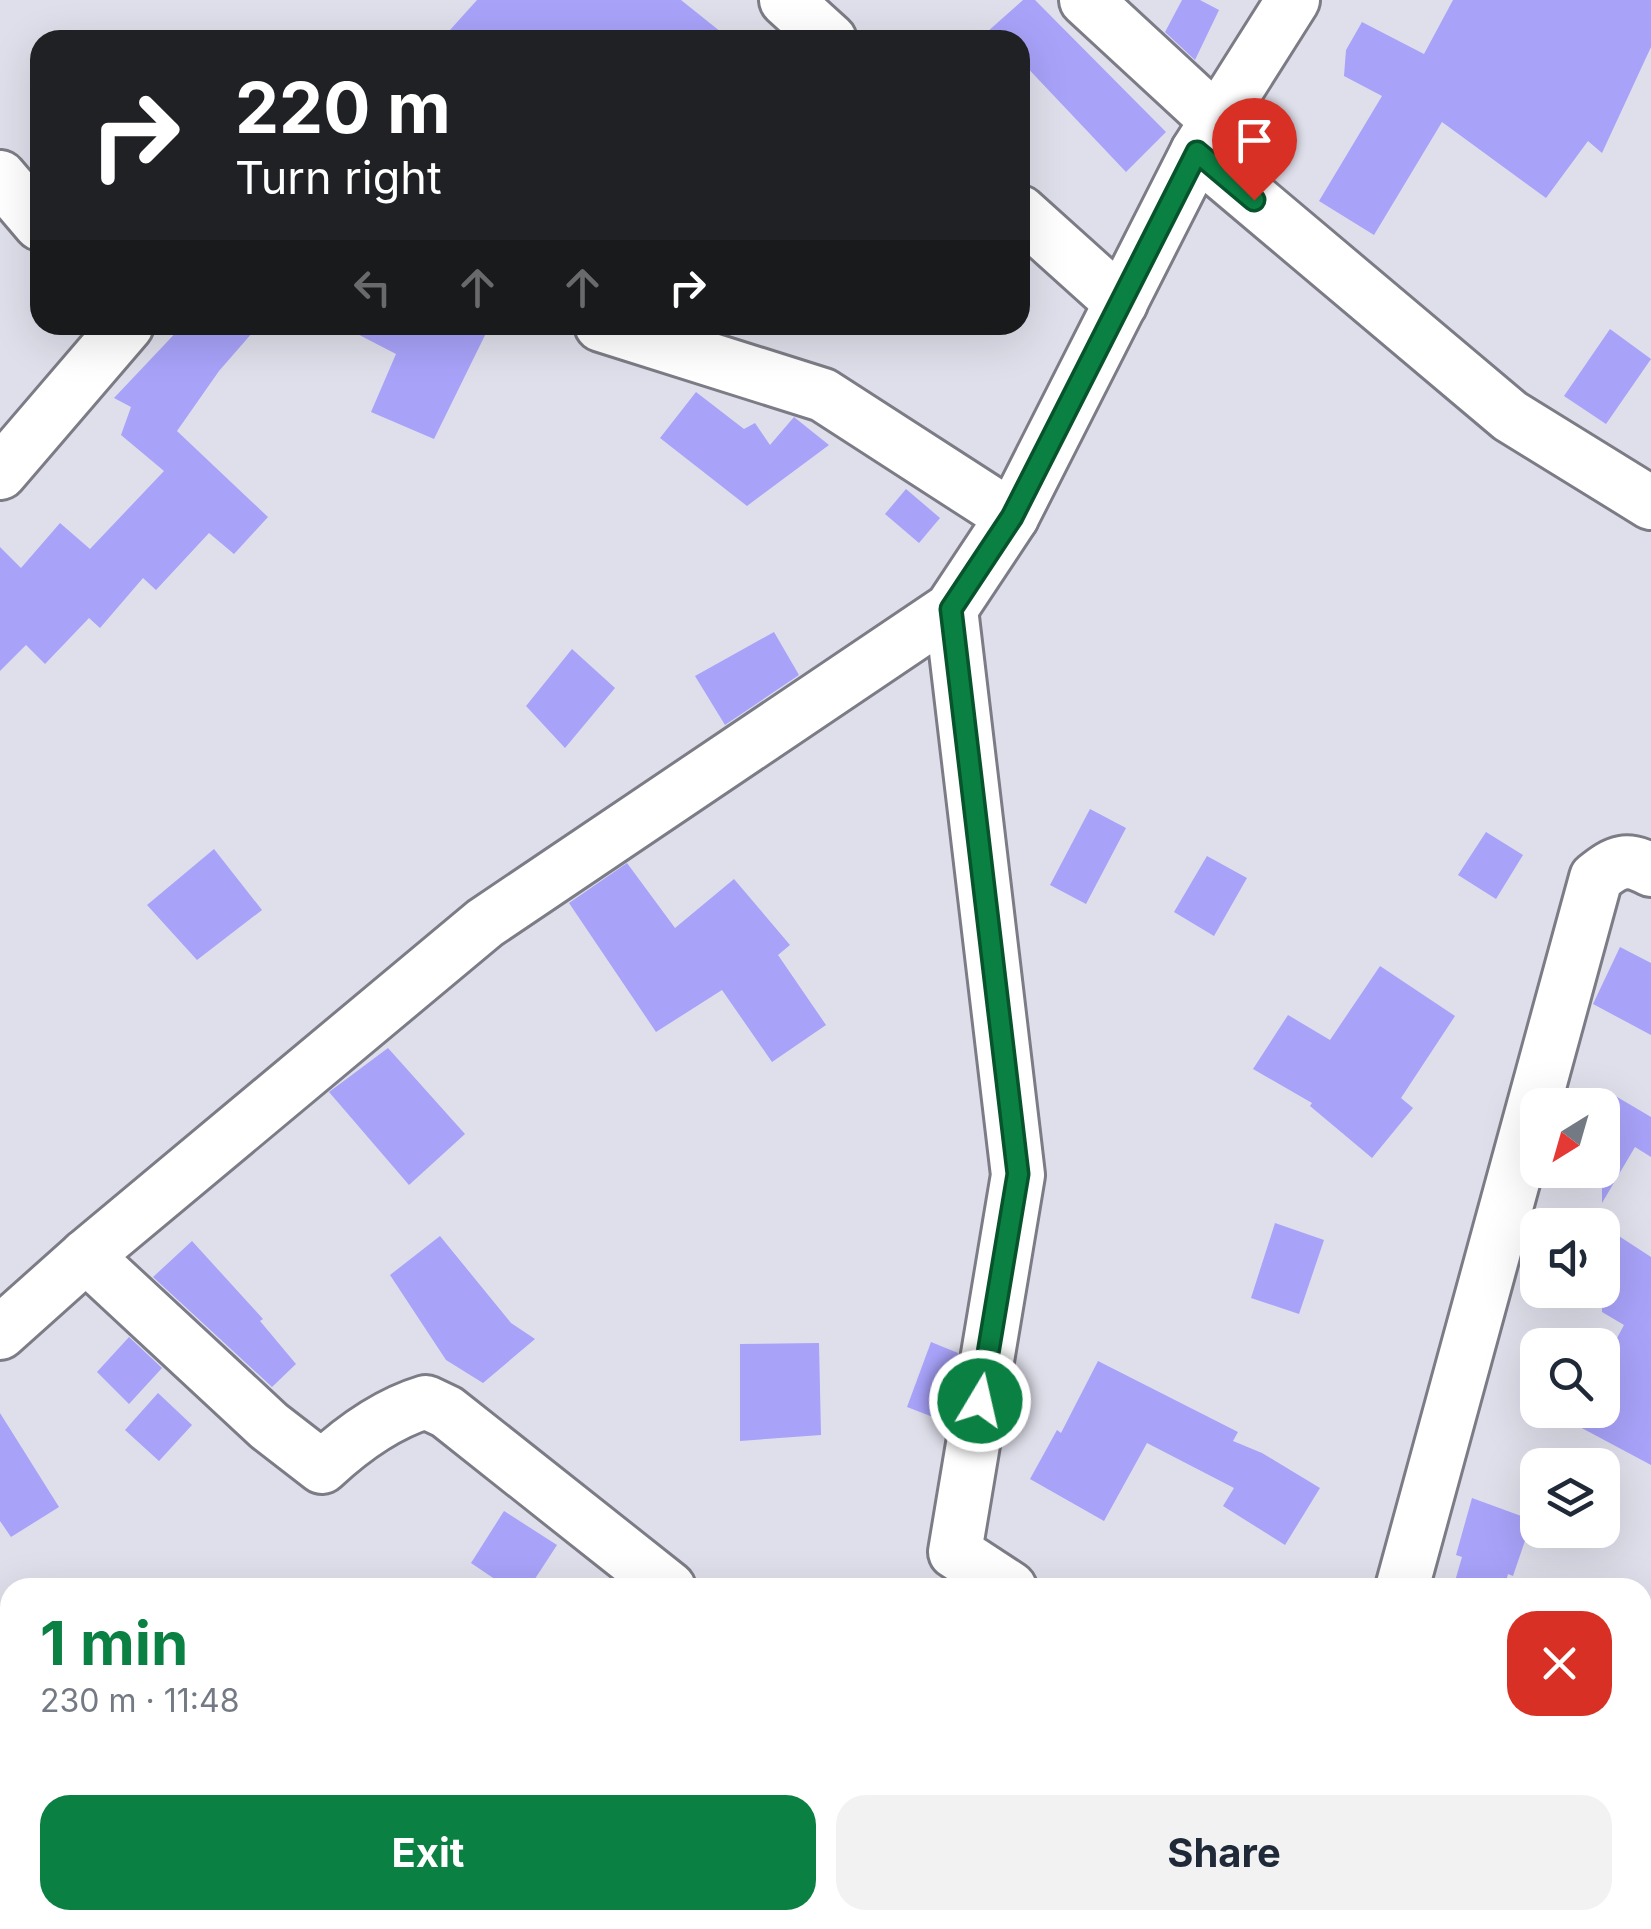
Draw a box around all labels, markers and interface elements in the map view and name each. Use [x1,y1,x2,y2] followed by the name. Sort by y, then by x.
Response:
[235,65,451,150] text: 220 m
[70,70,200,200] icon: right
[1212,98,1297,201] pin
[1227,113,1282,168] icon: arrive
[235,150,442,205] text: Turn right
[345,260,400,315] icon: left
[450,260,505,315] icon: ahead
[555,260,610,315] icon: ahead
[660,260,715,315] icon: right
[1520,1088,1620,1188] north arrow
[1520,1088,1620,1548] map controls
[1520,1208,1620,1308] button: sound
[1520,1328,1620,1428] button: search
[928,1349,1032,1453] position arrow
[1520,1448,1620,1548] button: layers
[40,1607,188,1679] text: 1 min
[1507,1611,1612,1716] button: close
[40,1681,239,1720] text: 230 m · 11:48
[40,1795,816,1910] button: Exit
[836,1795,1612,1910] button: Share

